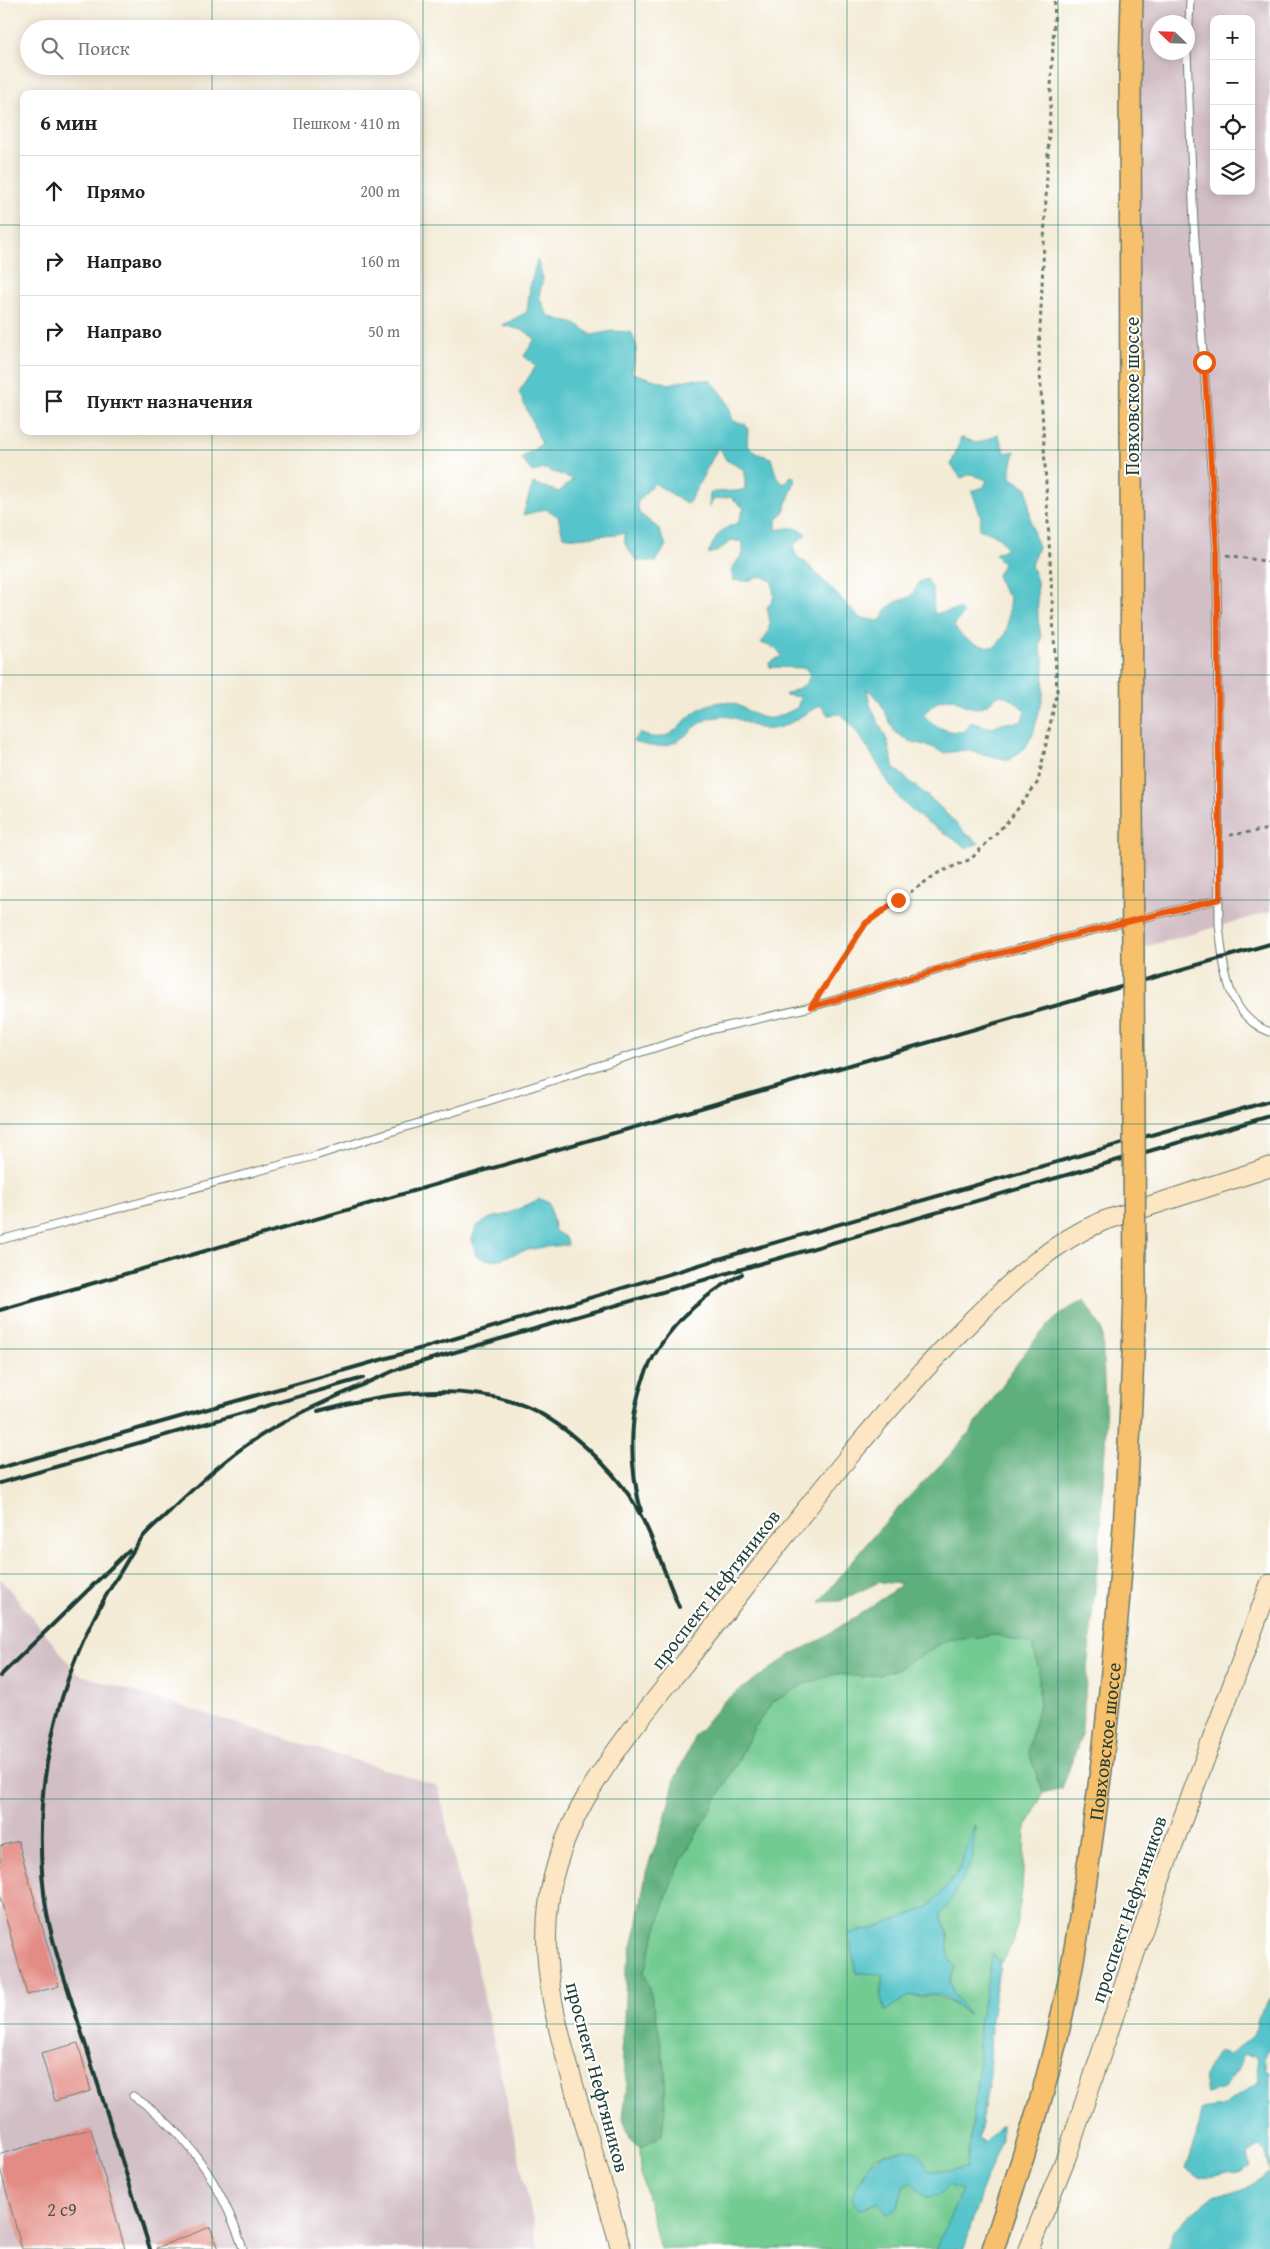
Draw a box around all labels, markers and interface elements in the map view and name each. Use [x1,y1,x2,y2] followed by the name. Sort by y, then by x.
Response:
[1150,15,1195,60] north arrow
[1210,15,1255,195] map controls
[1210,15,1255,60] button: +
[20,20,420,75] search box
[38,34,66,62] icon: search
[78,34,130,62] text: Поиск
[1210,60,1255,105] button: −
[1210,105,1255,150] button: locate
[40,107,97,138] text: 6 мин
[293,111,400,135] text: Пешком · 410 m
[1210,150,1255,195] button: layers
[40,177,68,205] icon: ahead
[87,177,145,205] text: Прямо
[360,179,400,203] text: 200 m
[40,247,68,275] icon: right
[87,247,162,275] text: Направо
[360,249,400,273] text: 160 m
[40,317,68,345] icon: right
[87,317,162,345] text: Направо
[1117,317,1146,475] street label: Повховское шоссе
[368,319,400,343] text: 50 m
[1193,351,1216,374] route start
[40,387,68,415] icon: arrive
[87,387,253,415] text: Пункт назначения
[887,889,910,912] route end
[643,1503,787,1675] street label: проспект Нефтяников
[1080,1661,1127,1822] street label: Повховское шоссе
[1082,1812,1174,2006] street label: проспект Нефтяников
[559,1979,637,2175] street label: проспект Нефтяников
[47,2196,77,2223] house number: 2 с9

